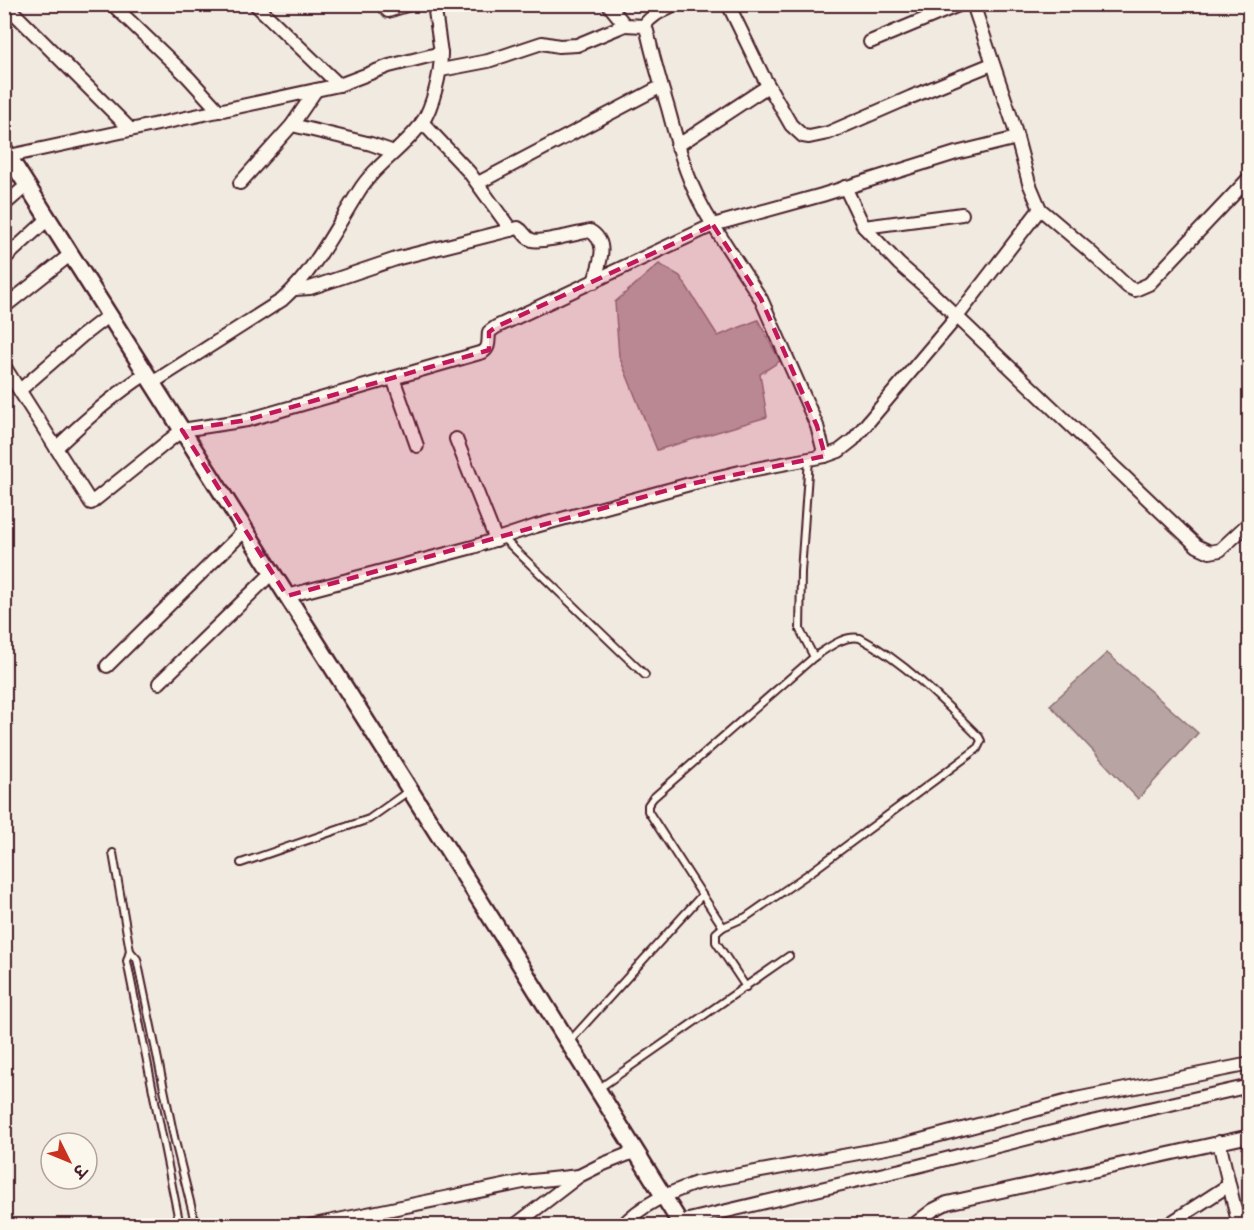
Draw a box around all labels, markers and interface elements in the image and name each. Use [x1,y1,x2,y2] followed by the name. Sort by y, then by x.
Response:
[39,1131,99,1191] north arrow
[68,1159,92,1183] text: उ

